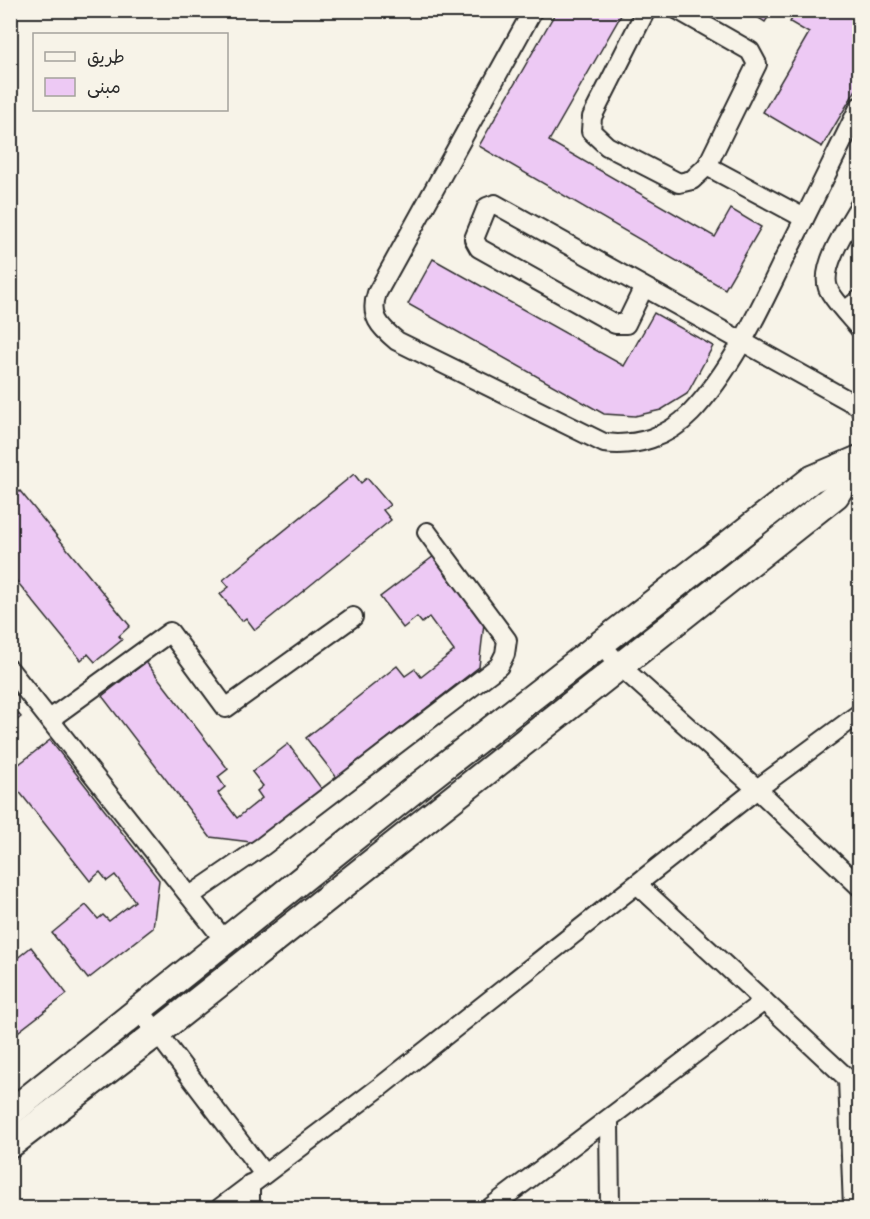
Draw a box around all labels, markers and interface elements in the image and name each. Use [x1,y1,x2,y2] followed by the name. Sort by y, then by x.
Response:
[33,33,228,111] legend
[87,41,125,73] text: طريق
[87,71,121,103] text: مبنى

